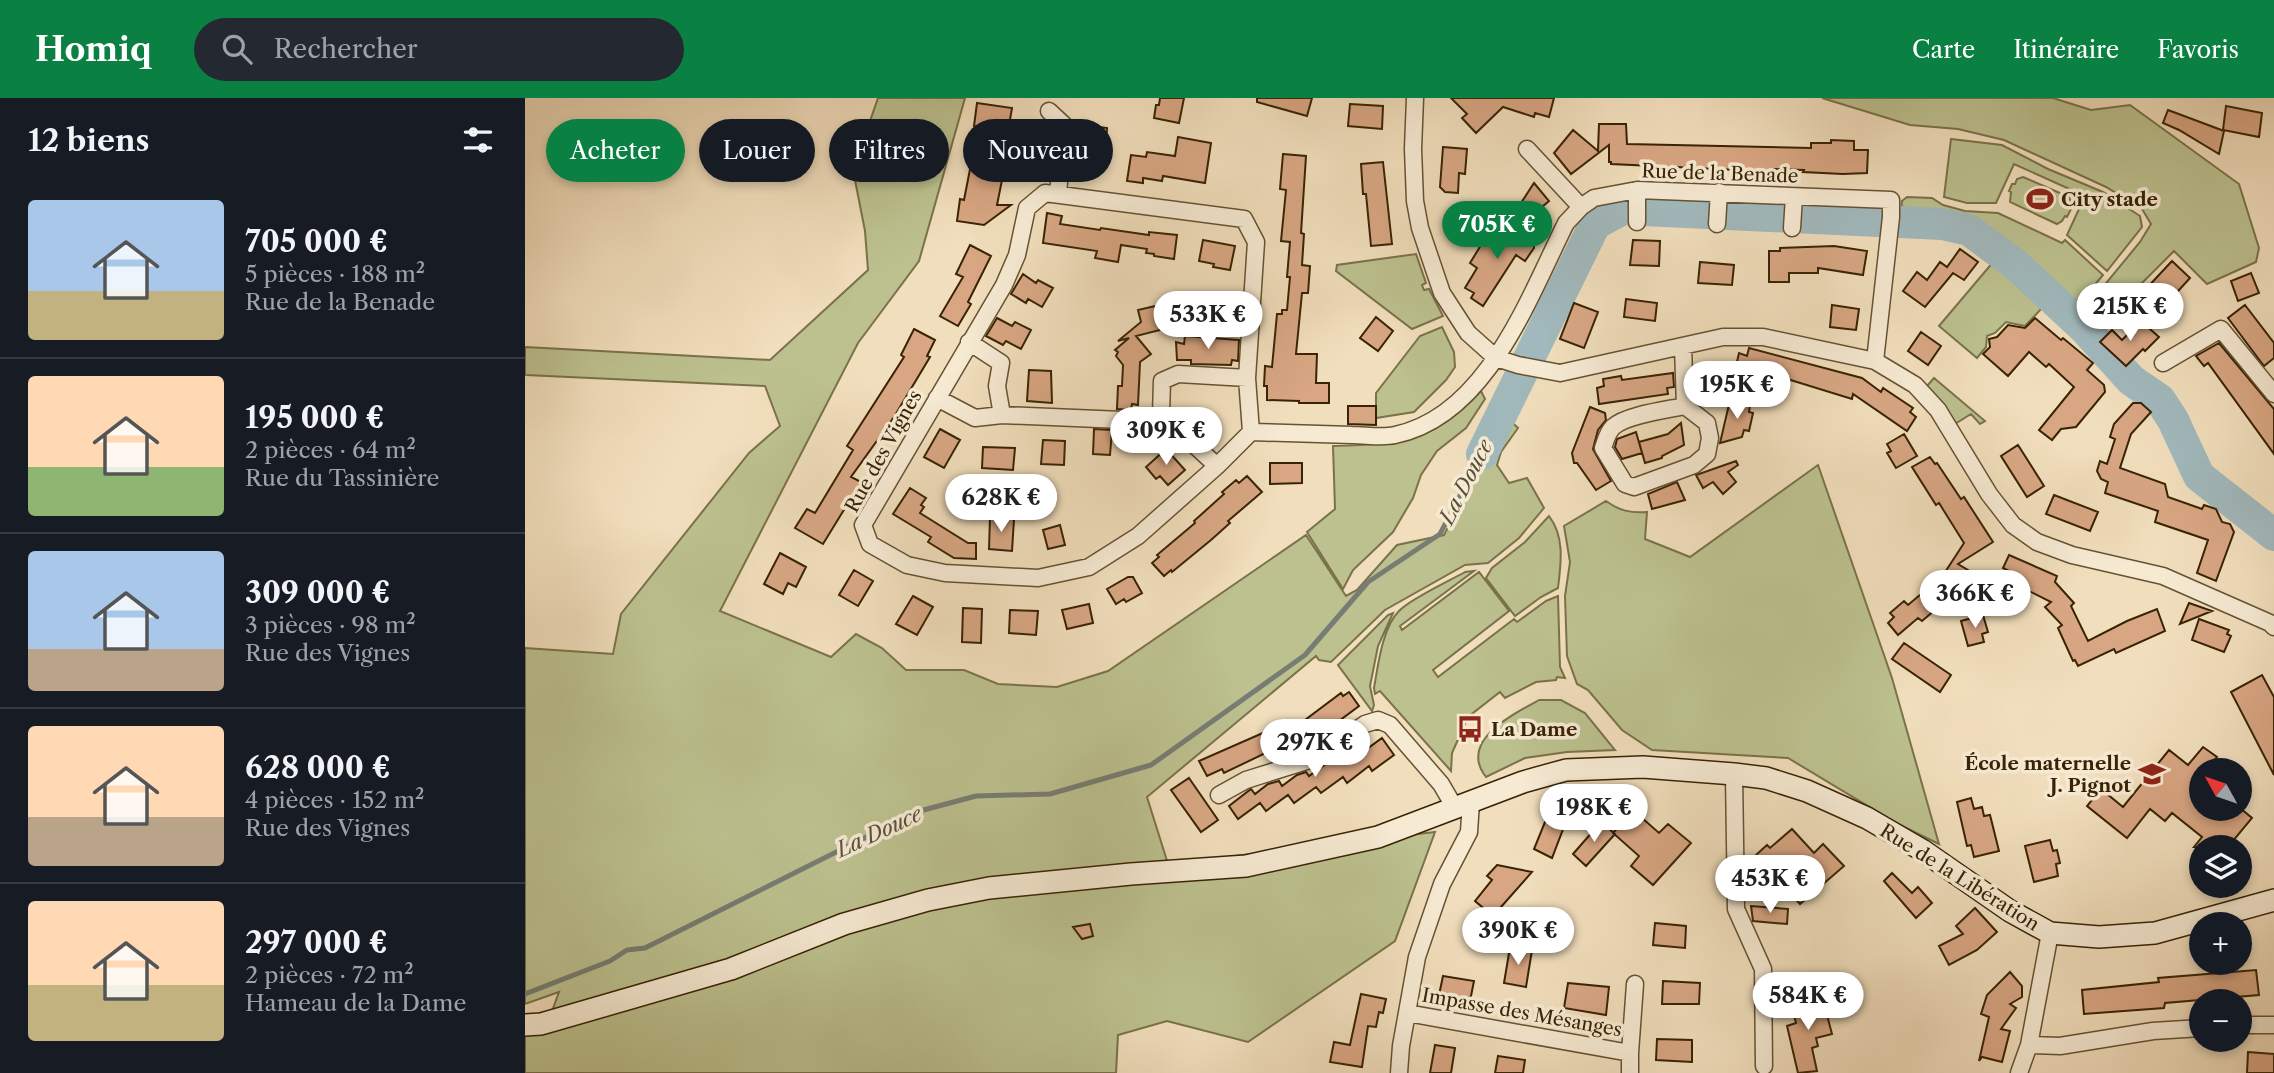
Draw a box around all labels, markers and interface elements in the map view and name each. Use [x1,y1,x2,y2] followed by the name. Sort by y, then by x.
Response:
[194,18,684,81] search box
[35,29,152,70] text: Homiq
[218,30,256,68] icon: search
[274,33,418,65] text: Rechercher
[1912,35,1975,64] text: Carte
[2013,35,2119,64] text: Itinéraire
[2157,35,2239,64] text: Favoris
[546,119,685,182] chip: Acheter
[699,119,815,182] chip: Louer
[829,119,949,182] chip: Filtres
[963,119,1113,182] chip: Nouveau
[459,121,497,159] icon: filters
[28,122,149,159] text: 12 biens
[1641,159,1799,188] street label: Rue de la Benade
[2025,184,2055,214] sports icon: City stade
[2061,188,2158,211] place label: City stade
[1440,202,1554,261] pin: 705K €
[1458,210,1536,238] text: 705K €
[245,223,388,260] text: 705 000 €
[84,228,168,312] icon: home
[245,260,425,288] text: 5 pièces · 188 m²
[2073,284,2187,343] pin: 215K €
[245,288,435,316] text: Rue de la Benade
[1151,292,1265,351] pin: 533K €
[2093,292,2167,320] text: 215K €
[1170,300,1246,328] text: 533K €
[1680,362,1794,421] pin: 195K €
[1700,370,1774,398] text: 195K €
[840,386,927,516] street label: Rue des Vignes
[245,399,384,436] text: 195 000 €
[84,404,168,488] icon: home
[1109,408,1223,467] pin: 309K €
[1126,416,1206,444] text: 309K €
[1433,435,1498,530] water label: La Douce
[245,436,416,464] text: 2 pièces · 64 m²
[245,464,439,492] text: Rue du Tassinière
[944,474,1058,534] pin: 628K €
[961,483,1041,511] text: 628K €
[1918,570,2032,630] pin: 366K €
[245,574,390,611] text: 309 000 €
[84,579,168,663] icon: home
[1936,579,2014,607] text: 366K €
[245,611,416,639] text: 3 pièces · 98 m²
[245,639,410,667] text: Rue des Vignes
[1455,714,1485,744] bus stop icon: La Dame
[1491,718,1577,741] place label: La Dame
[1258,720,1372,779] pin: 297K €
[1276,728,1354,756] text: 297K €
[245,749,391,786] text: 628 000 €
[1965,752,2131,797] place label: École maternelle J. Pignot
[84,754,168,838] icon: home
[2189,758,2252,821] north arrow
[2189,758,2252,1052] map controls
[2137,759,2167,789] school or university icon: École maternelle J. Pignot
[1537,784,1651,844] pin: 198K €
[245,786,425,814] text: 4 pièces · 152 m²
[1556,793,1632,821] text: 198K €
[830,801,926,863] water label: La Douce
[245,814,410,842] text: Rue des Vignes
[1876,819,2044,936] street label: Rue de la Libération
[2189,835,2252,898] button: layers
[1713,856,1827,915] pin: 453K €
[1731,864,1809,892] text: 453K €
[1461,908,1575,967] pin: 390K €
[2189,912,2252,975] button: +
[1478,916,1558,944] text: 390K €
[245,924,388,961] text: 297 000 €
[84,929,168,1013] icon: home
[245,961,414,989] text: 2 pièces · 72 m²
[1751,972,1865,1032] pin: 584K €
[1769,981,1847,1009] text: 584K €
[1420,984,1624,1041] street label: Impasse des Mésanges
[245,989,466,1017] text: Hameau de la Dame
[2189,989,2252,1052] button: −

